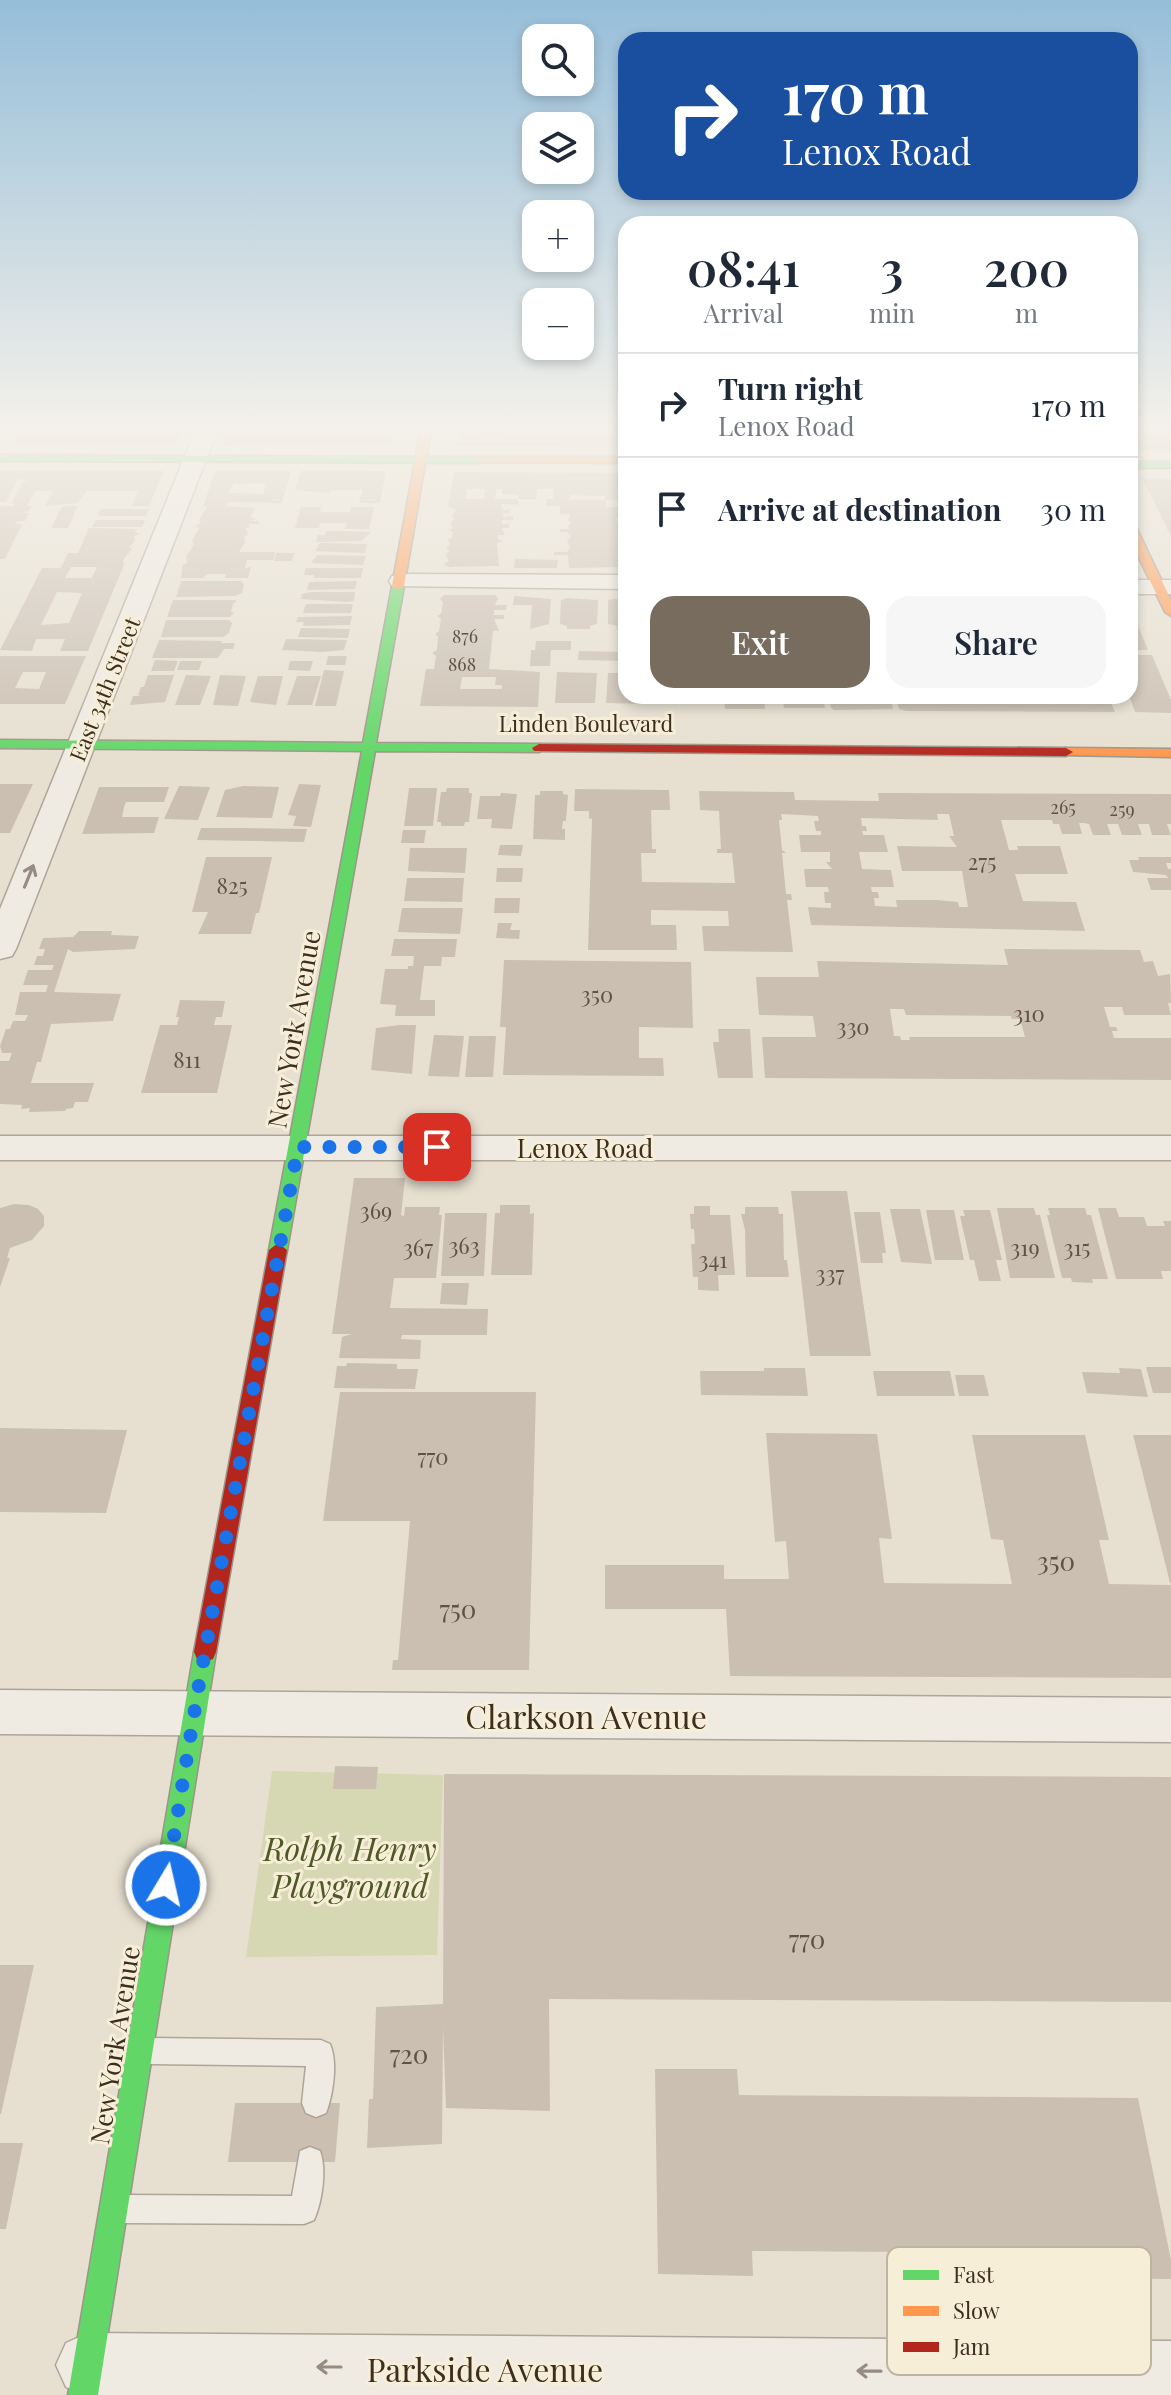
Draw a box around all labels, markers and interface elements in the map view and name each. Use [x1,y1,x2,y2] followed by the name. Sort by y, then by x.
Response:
[522,24,594,360] map controls
[522,24,594,96] button: search
[782,54,929,129] text: 170 m
[650,64,754,168] icon: right
[522,112,594,184] button: layers
[782,126,971,174] text: Lenox Road
[522,200,594,272] button: +
[687,235,800,299] text: 08:41
[881,235,903,299] text: 3
[984,235,1069,299] text: 200
[522,288,594,360] button: −
[703,295,784,330] text: Arrival
[869,295,915,330] text: min
[1015,295,1038,330] text: m
[718,368,863,408] text: Turn right
[650,383,694,427] icon: right
[1031,385,1106,425] text: 170 m
[718,408,855,443] text: Lenox Road
[650,487,694,531] icon: arrive
[718,489,1001,529] text: Arrive at destination
[1040,489,1106,529] text: 30 m
[650,596,870,688] button: Exit
[886,596,1106,688] button: Share
[61,611,147,766] street label: East 34th Street
[452,624,478,648] house number: 876
[448,652,476,676] house number: 868
[499,708,673,738] street label: Linden Boulevard
[1050,795,1076,819] house number: 265
[1109,797,1135,821] house number: 259
[968,846,996,876] house number: 275
[23,864,37,889] one-way arrow
[216,870,248,900] house number: 825
[258,927,328,1131] street label: New York Avenue
[581,979,613,1009] house number: 350
[1013,998,1045,1028] house number: 310
[836,1011,870,1041] house number: 330
[173,1044,201,1074] house number: 811
[403,1113,471,1181] pin
[415,1125,459,1169] icon: arrive
[517,1130,653,1165] street label: Lenox Road
[360,1195,392,1225] house number: 369
[448,1230,480,1260] house number: 363
[403,1232,433,1262] house number: 367
[1010,1232,1040,1262] house number: 319
[1064,1232,1090,1262] house number: 315
[699,1244,727,1274] house number: 341
[816,1258,844,1288] house number: 337
[417,1441,449,1471] house number: 770
[1037,1543,1075,1578] house number: 350
[440,1591,476,1626] house number: 750
[465,1694,707,1737] street label: Clarkson Avenue
[261,1826,437,1906] park label: Rolph Henry Playground
[124,1843,208,1927] position arrow
[789,1921,825,1956] house number: 770
[81,1943,147,2147] street label: New York Avenue
[390,2036,428,2071] house number: 720
[887,2247,1151,2375] legend
[953,2259,995,2289] text: Fast
[953,2295,1000,2325] text: Slow
[952,2331,991,2361] text: Jam
[367,2347,603,2390] street label: Parkside Avenue
[316,2359,343,2374] one-way arrow
[856,2363,883,2379] one-way arrow

